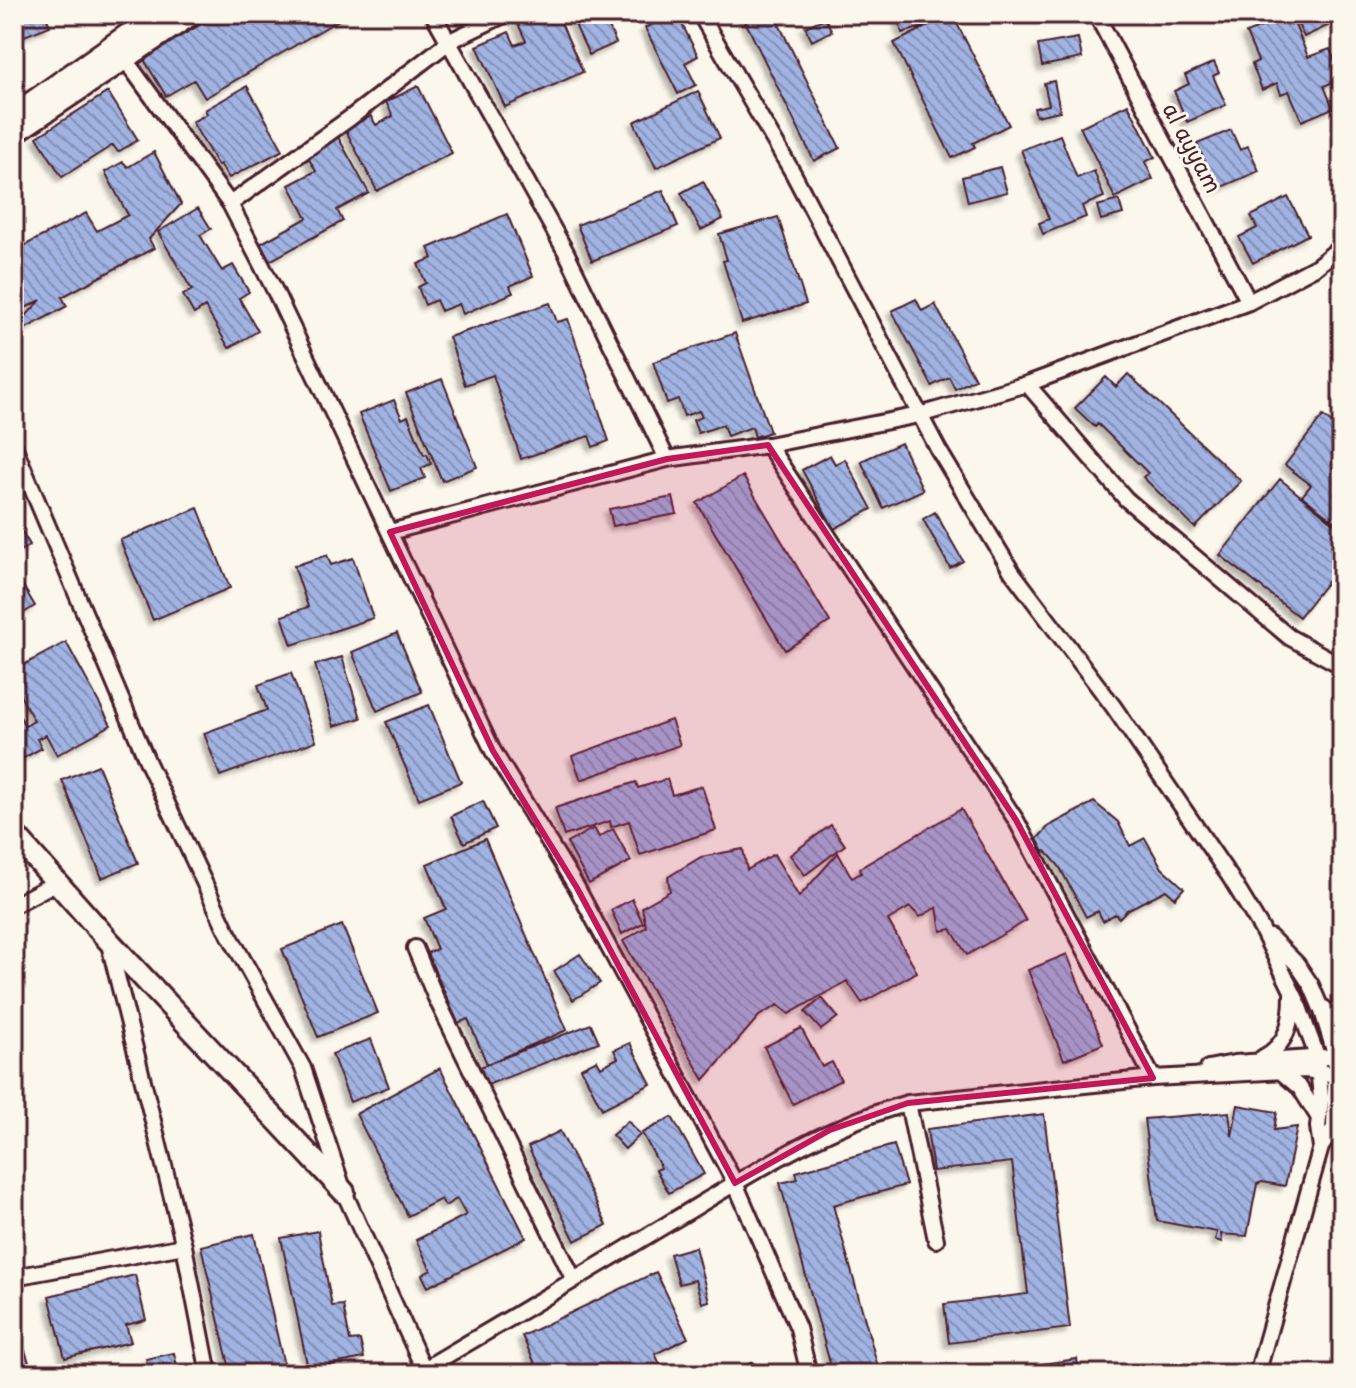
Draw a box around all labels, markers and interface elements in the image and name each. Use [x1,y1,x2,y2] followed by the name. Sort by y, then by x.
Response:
[1156,96,1231,198] street label: al ayyam

